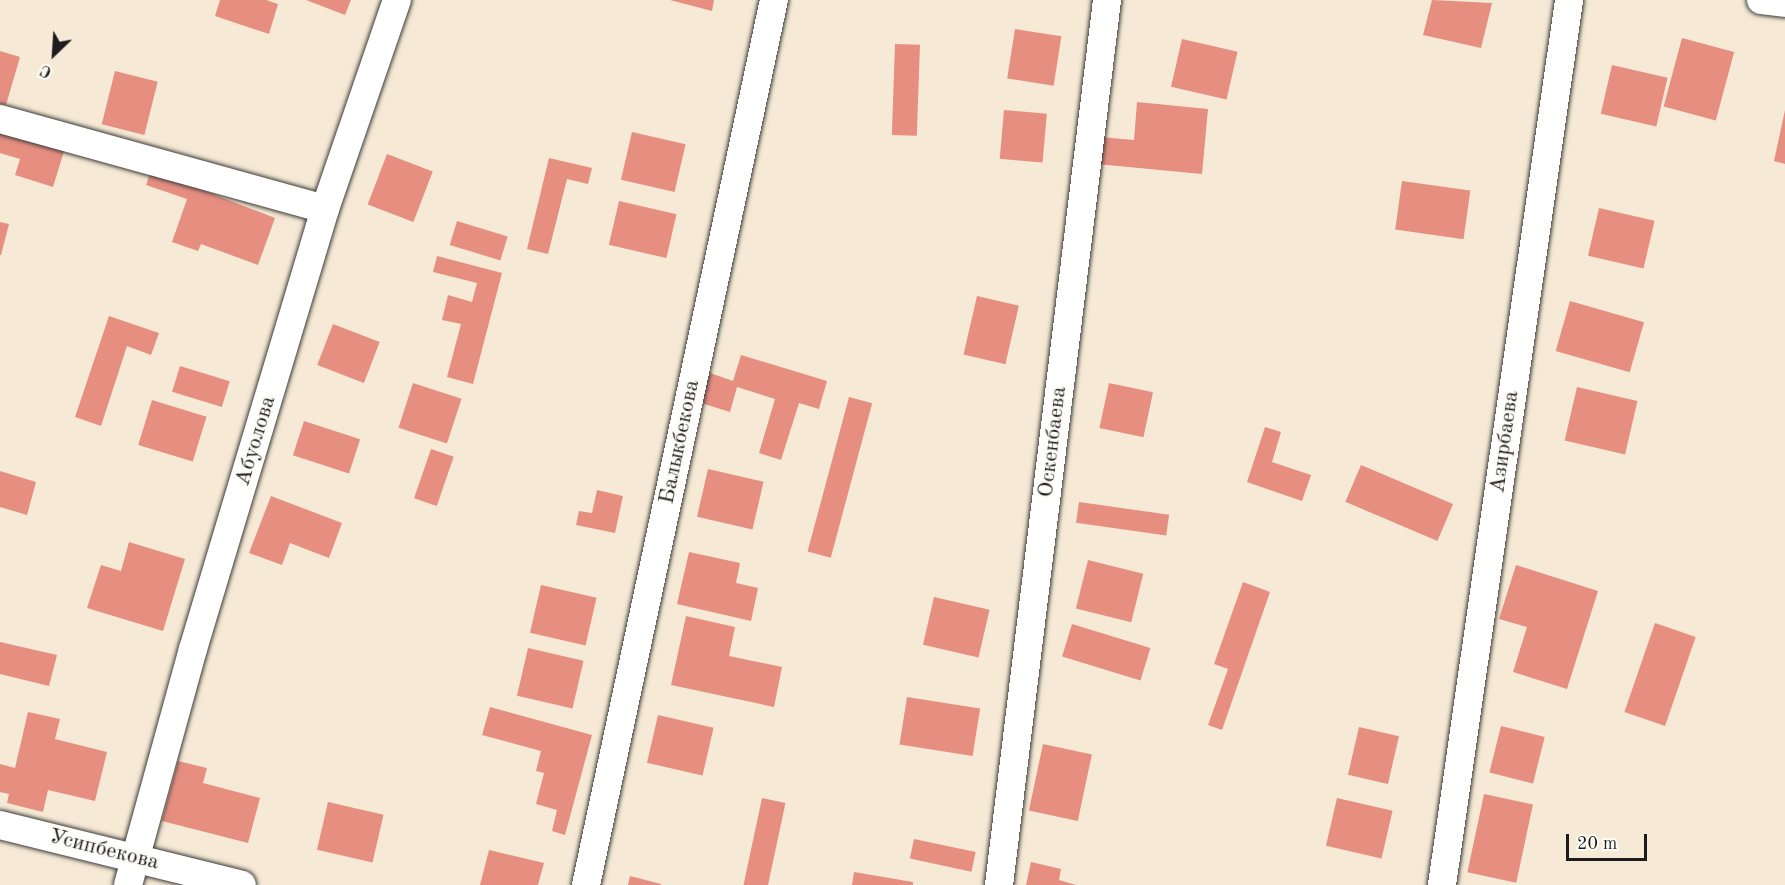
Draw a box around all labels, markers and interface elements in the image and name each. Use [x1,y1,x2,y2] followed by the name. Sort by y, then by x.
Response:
[24,24,84,84] north arrow
[38,61,55,80] text: С
[654,377,706,507] street label: Балыкбекова
[1033,385,1073,499] street label: Оскенбаева
[1485,389,1525,495] street label: Азирбаева
[230,393,282,489] street label: Абуолова
[1569,822,1650,860] scale bar
[46,824,162,876] street label: Усипбекова
[1577,835,1617,853] text: 20 m

